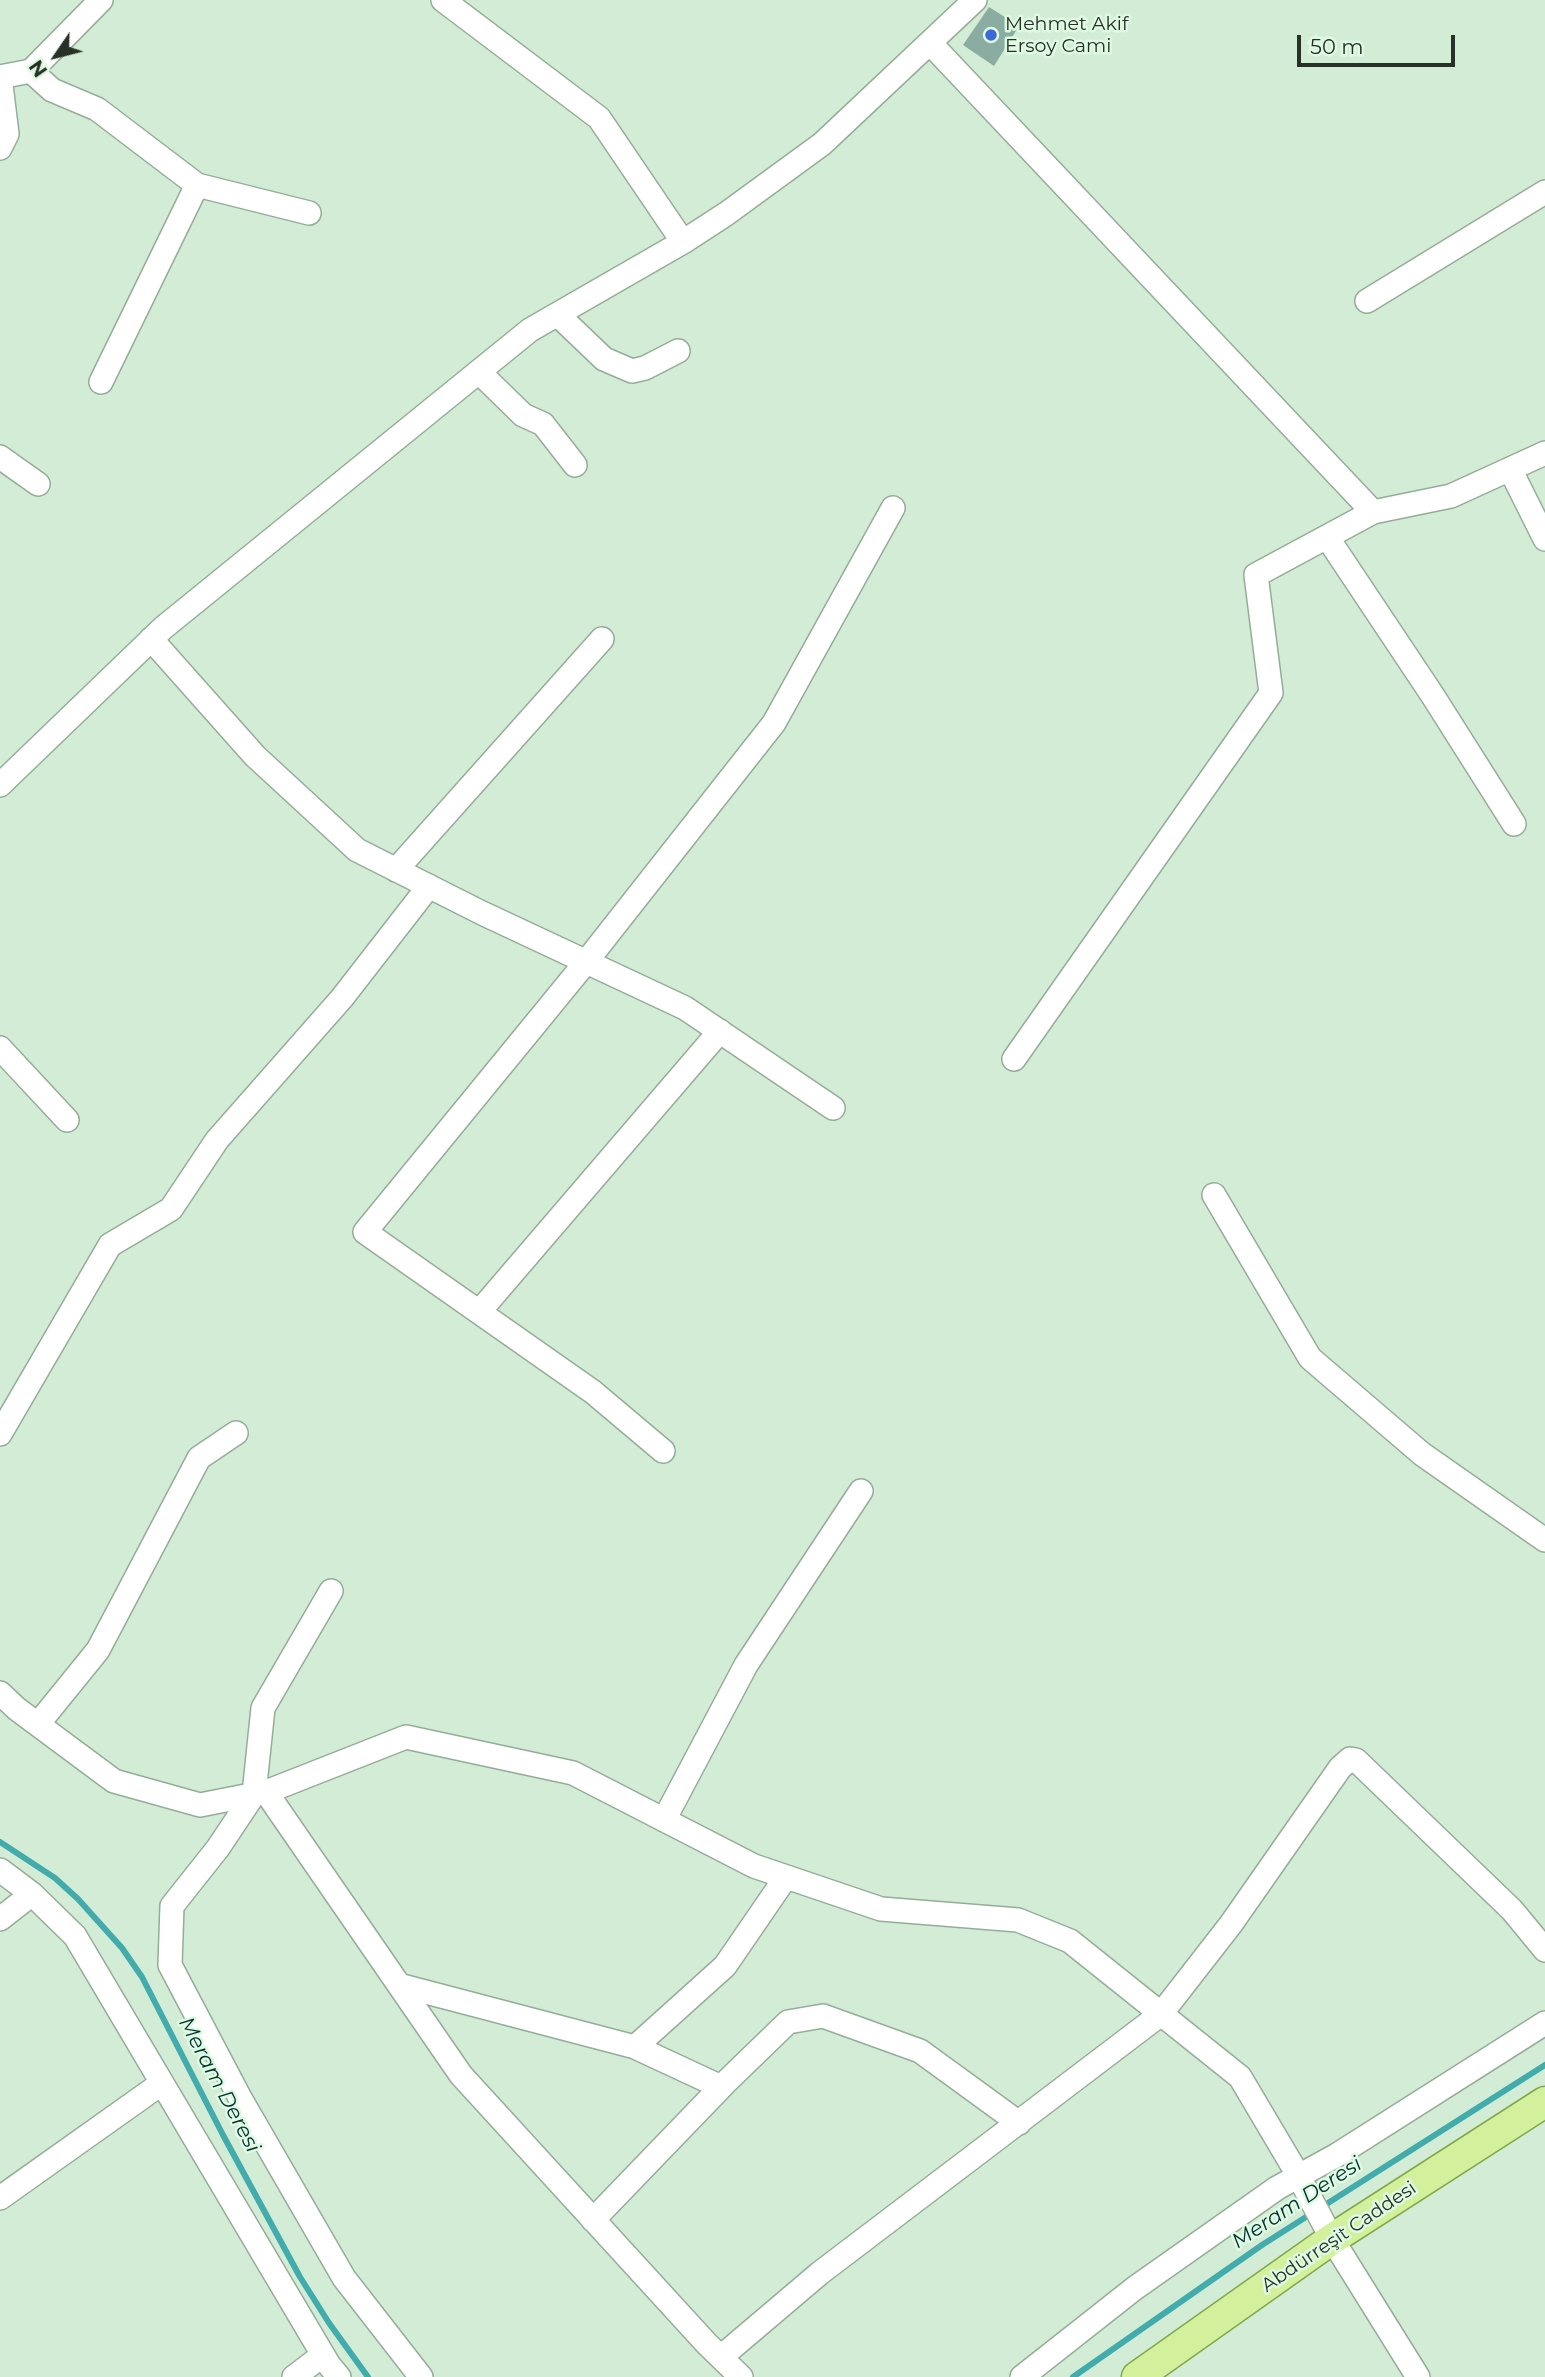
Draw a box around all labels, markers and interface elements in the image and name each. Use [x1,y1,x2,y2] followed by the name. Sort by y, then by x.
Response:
[1005,13,1128,57] place label: Mehmet Akif Ersoy Cami
[21,21,91,91] north arrow
[1300,21,1458,65] scale bar
[983,27,999,43] marker: Mehmet Akif Ersoy Cami
[1310,34,1364,59] text: 50 m
[25,55,52,81] text: N
[173,2013,265,2157] water label: Meram Deresi
[1227,2152,1367,2254] water label: Meram Deresi
[1257,2177,1421,2297] street label: Abdürreşit Caddesi

